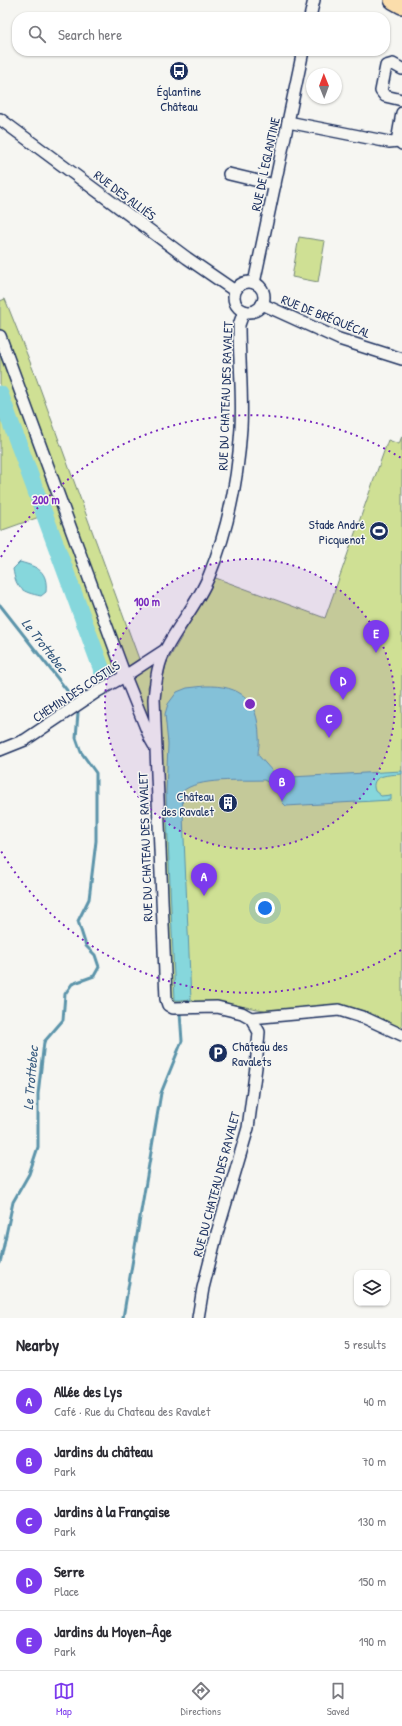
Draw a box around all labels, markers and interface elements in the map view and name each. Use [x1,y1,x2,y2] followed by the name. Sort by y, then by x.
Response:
[12,12,390,56] search box
[26,23,48,45] icon: search
[58,24,122,45] text: Search here
[168,60,190,82] bus stop icon: Églantine Château
[306,68,342,104] north arrow
[157,82,201,115] place label: Églantine Château
[246,115,284,213] street label: RUE DE L'EGLANTINE
[90,166,160,224] street label: RUE DES ALLIÉS
[279,290,373,342] street label: RUE DE BRÉQUÉCAL
[213,320,237,471] street label: RUE DU CHATEAU DES RAVALET
[32,491,60,508] text: 200 m
[309,515,366,548] place label: Stade André Picquenot
[368,520,390,542] sports icon: Stade André Picquenot
[134,593,160,610] text: 100 m
[18,614,73,677] water label: Le Trottebec
[363,620,389,653] pin: E
[29,656,123,726] street label: CHEMIN DES COSTILS
[330,667,356,700] pin: D
[243,697,257,711] centre of rings
[316,705,342,738] pin: C
[269,768,295,801] pin: B
[133,771,157,922] street label: RUE DU CHATEAU DES RAVALET
[161,787,215,820] place label: Château des Ravalet
[217,792,239,814] building icon: Château des Ravalet
[191,863,217,896] pin: A
[255,898,275,918] your location
[232,1037,288,1070] place label: Château des Ravalets
[207,1042,229,1064] parking icon: Château des Ravalets
[18,1044,42,1110] water label: Le Trottebec
[188,1109,244,1258] street label: RUE DU CHATEAU DES RAVALET
[354,1270,390,1306] map controls
[354,1270,390,1306] button: layers
[16,1333,59,1356] text: Nearby
[344,1335,386,1353] text: 5 results
[54,1381,122,1402] text: Allée des Lys
[26,1392,32,1410] text: A
[363,1392,386,1410] text: 40 m
[54,1402,210,1420] text: Café · Rue du Chateau des Ravalet
[54,1441,153,1462] text: Jardins du château
[26,1452,32,1470] text: B
[362,1452,386,1470] text: 70 m
[54,1462,76,1480] text: Park
[54,1501,170,1522] text: Jardins à la Française
[25,1512,33,1530] text: C
[358,1512,386,1530] text: 130 m
[54,1522,76,1540] text: Park
[54,1561,84,1582] text: Serre
[26,1572,32,1590] text: D
[358,1572,386,1590] text: 150 m
[54,1582,79,1600] text: Place
[54,1621,172,1642] text: Jardins du Moyen-Âge
[26,1632,32,1650] text: E
[359,1632,386,1650] text: 190 m
[54,1642,76,1660] text: Park
[53,1680,75,1718] tab: Map
[181,1680,221,1718] tab: Directions
[327,1680,349,1718] tab: Saved

